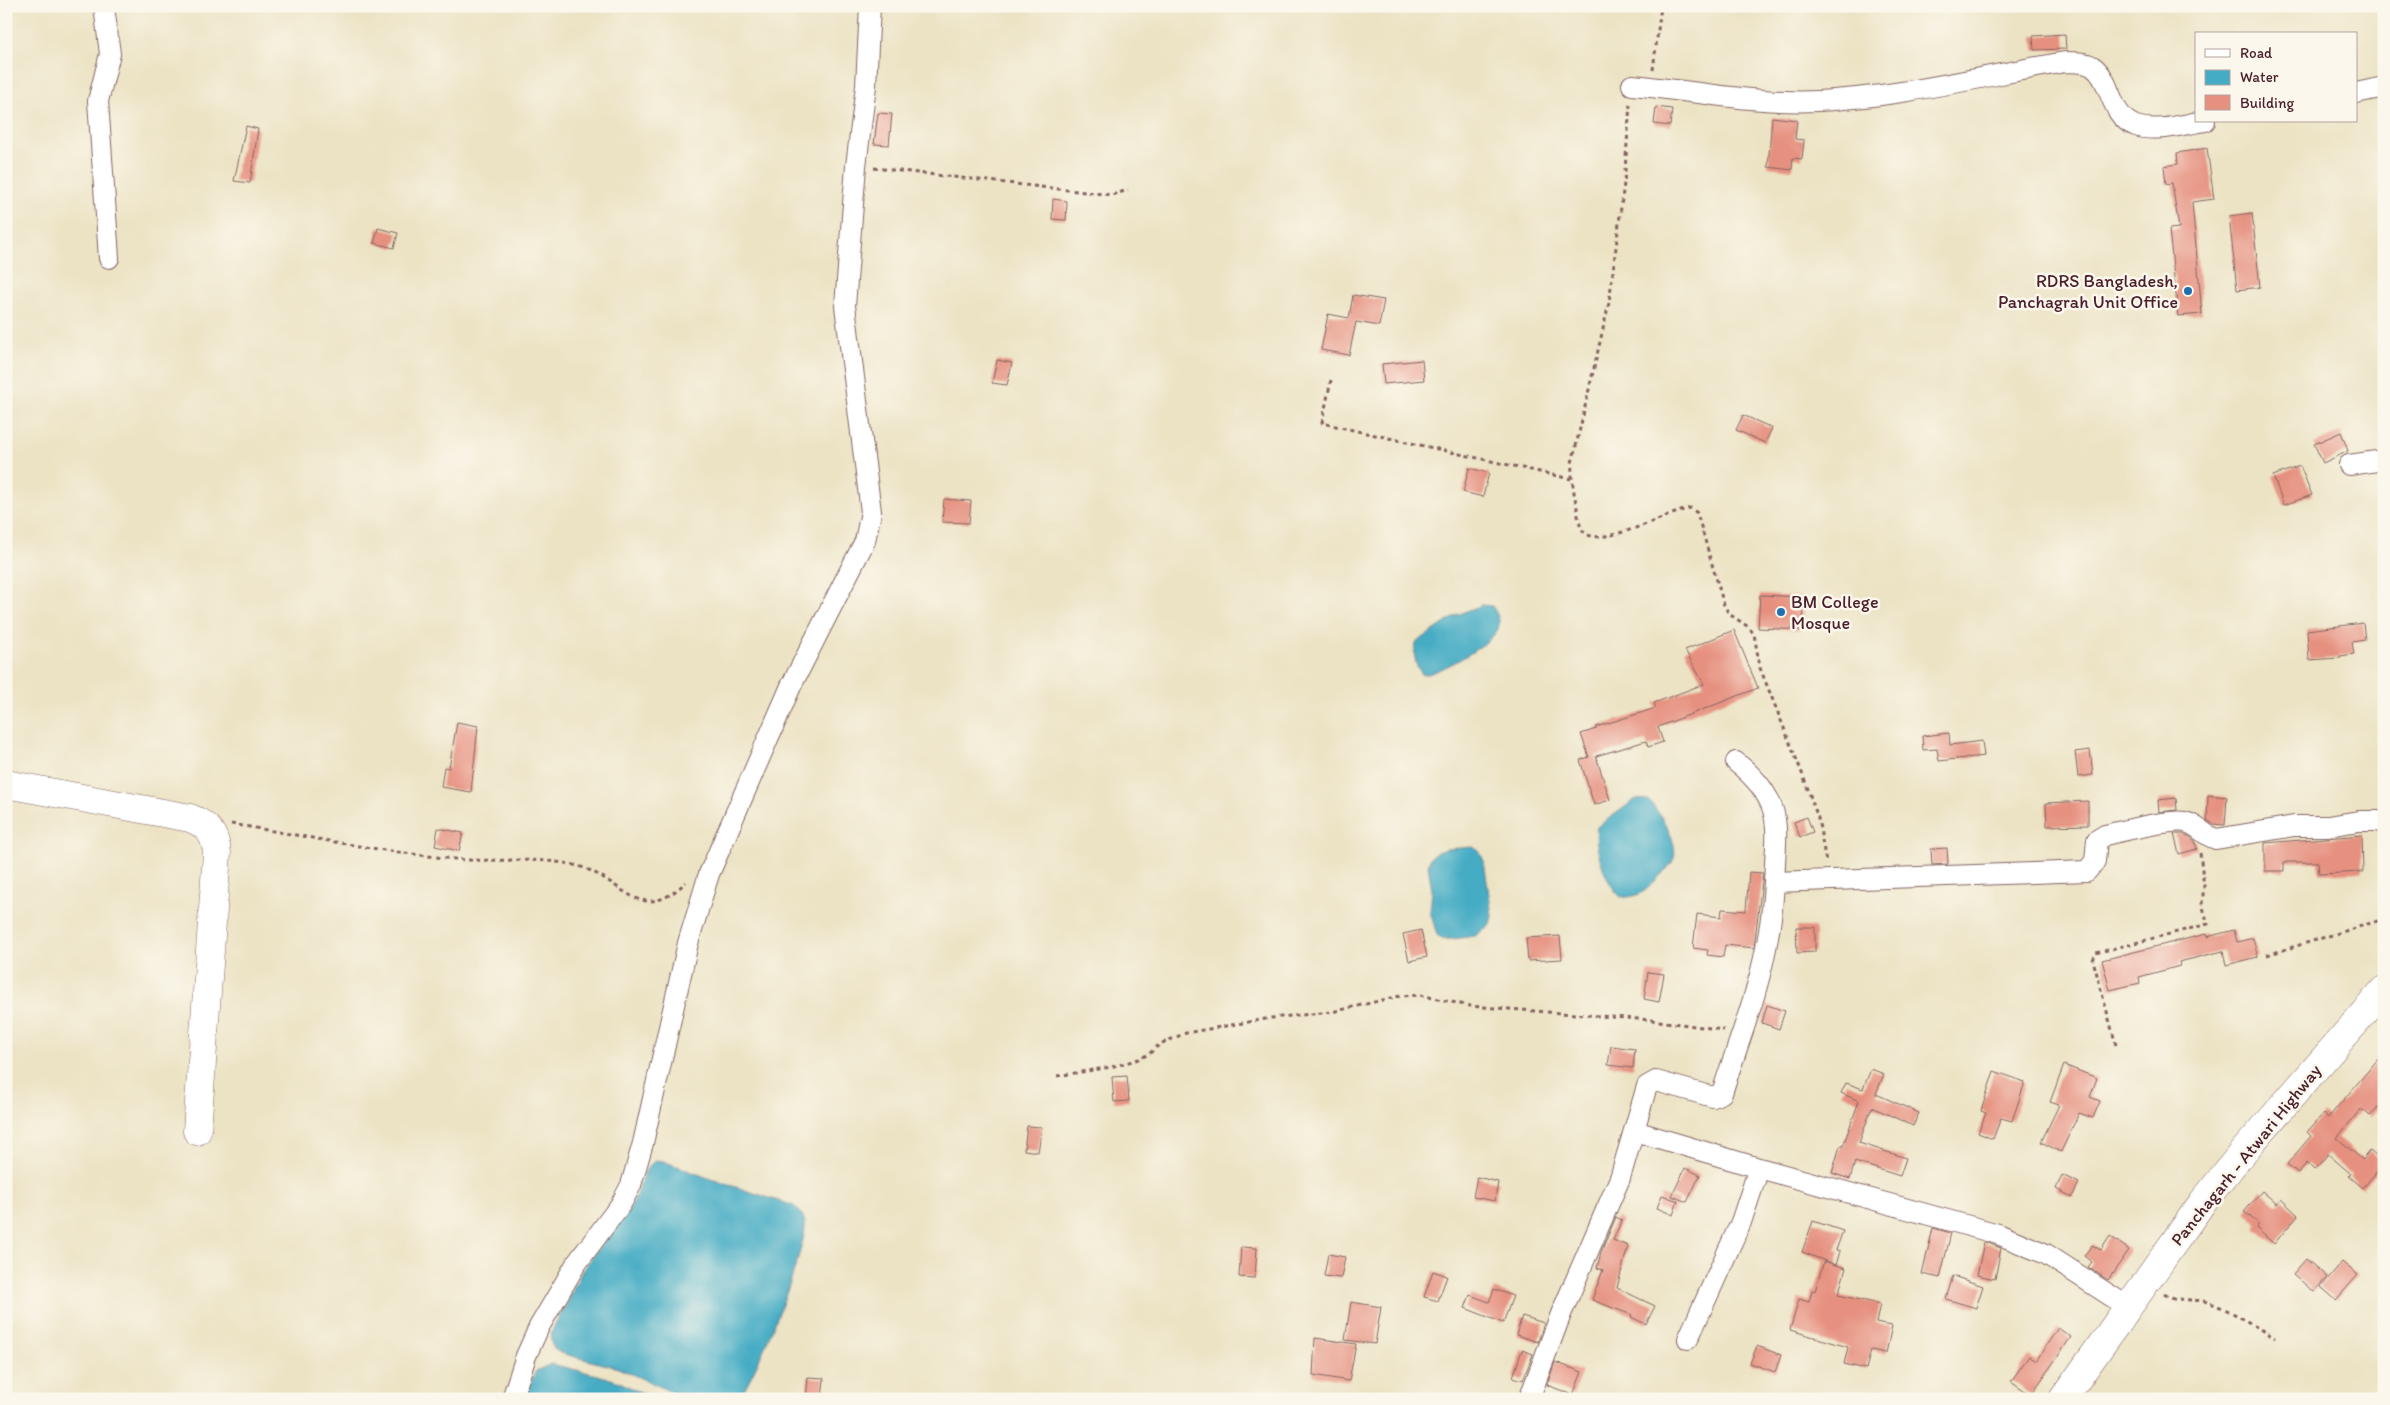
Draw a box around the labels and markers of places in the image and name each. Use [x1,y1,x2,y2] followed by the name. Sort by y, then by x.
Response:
[1998,270,2178,313] place label: RDRS Bangladesh, Panchagrah Unit Office
[2182,285,2194,297] marker: RDRS Bangladesh, Panchagrah Unit Office
[1791,591,1879,634] place label: BM College Mosque
[1775,606,1787,618] marker: BM College Mosque

